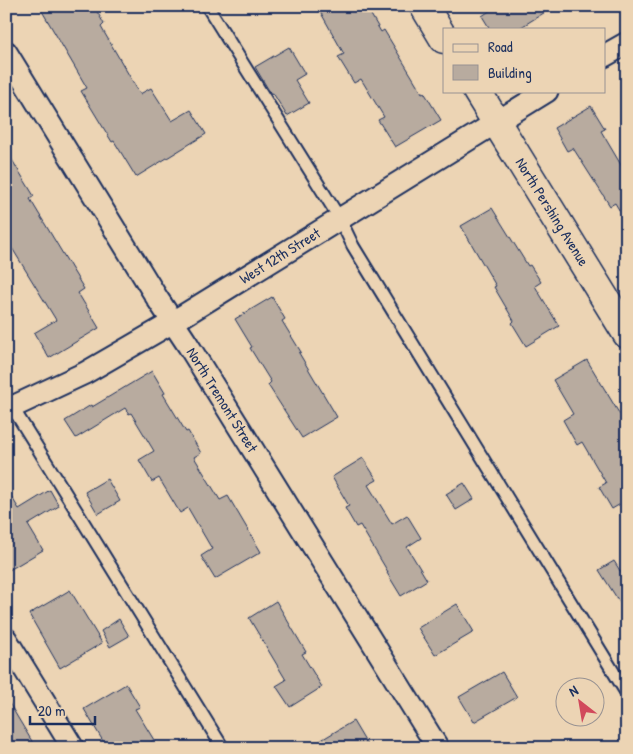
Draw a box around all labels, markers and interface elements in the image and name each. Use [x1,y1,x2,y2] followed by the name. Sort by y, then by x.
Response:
[443,28,606,92] legend
[488,36,513,57] text: Road
[488,62,532,83] text: Building
[511,154,594,270] street label: North Pershing Avenue
[235,222,325,289] street label: West 12th Street
[182,343,264,457] street label: North Tremont Street
[556,676,606,726] north arrow
[565,680,582,700] text: N
[30,694,95,726] scale bar
[38,700,65,721] text: 20 m

